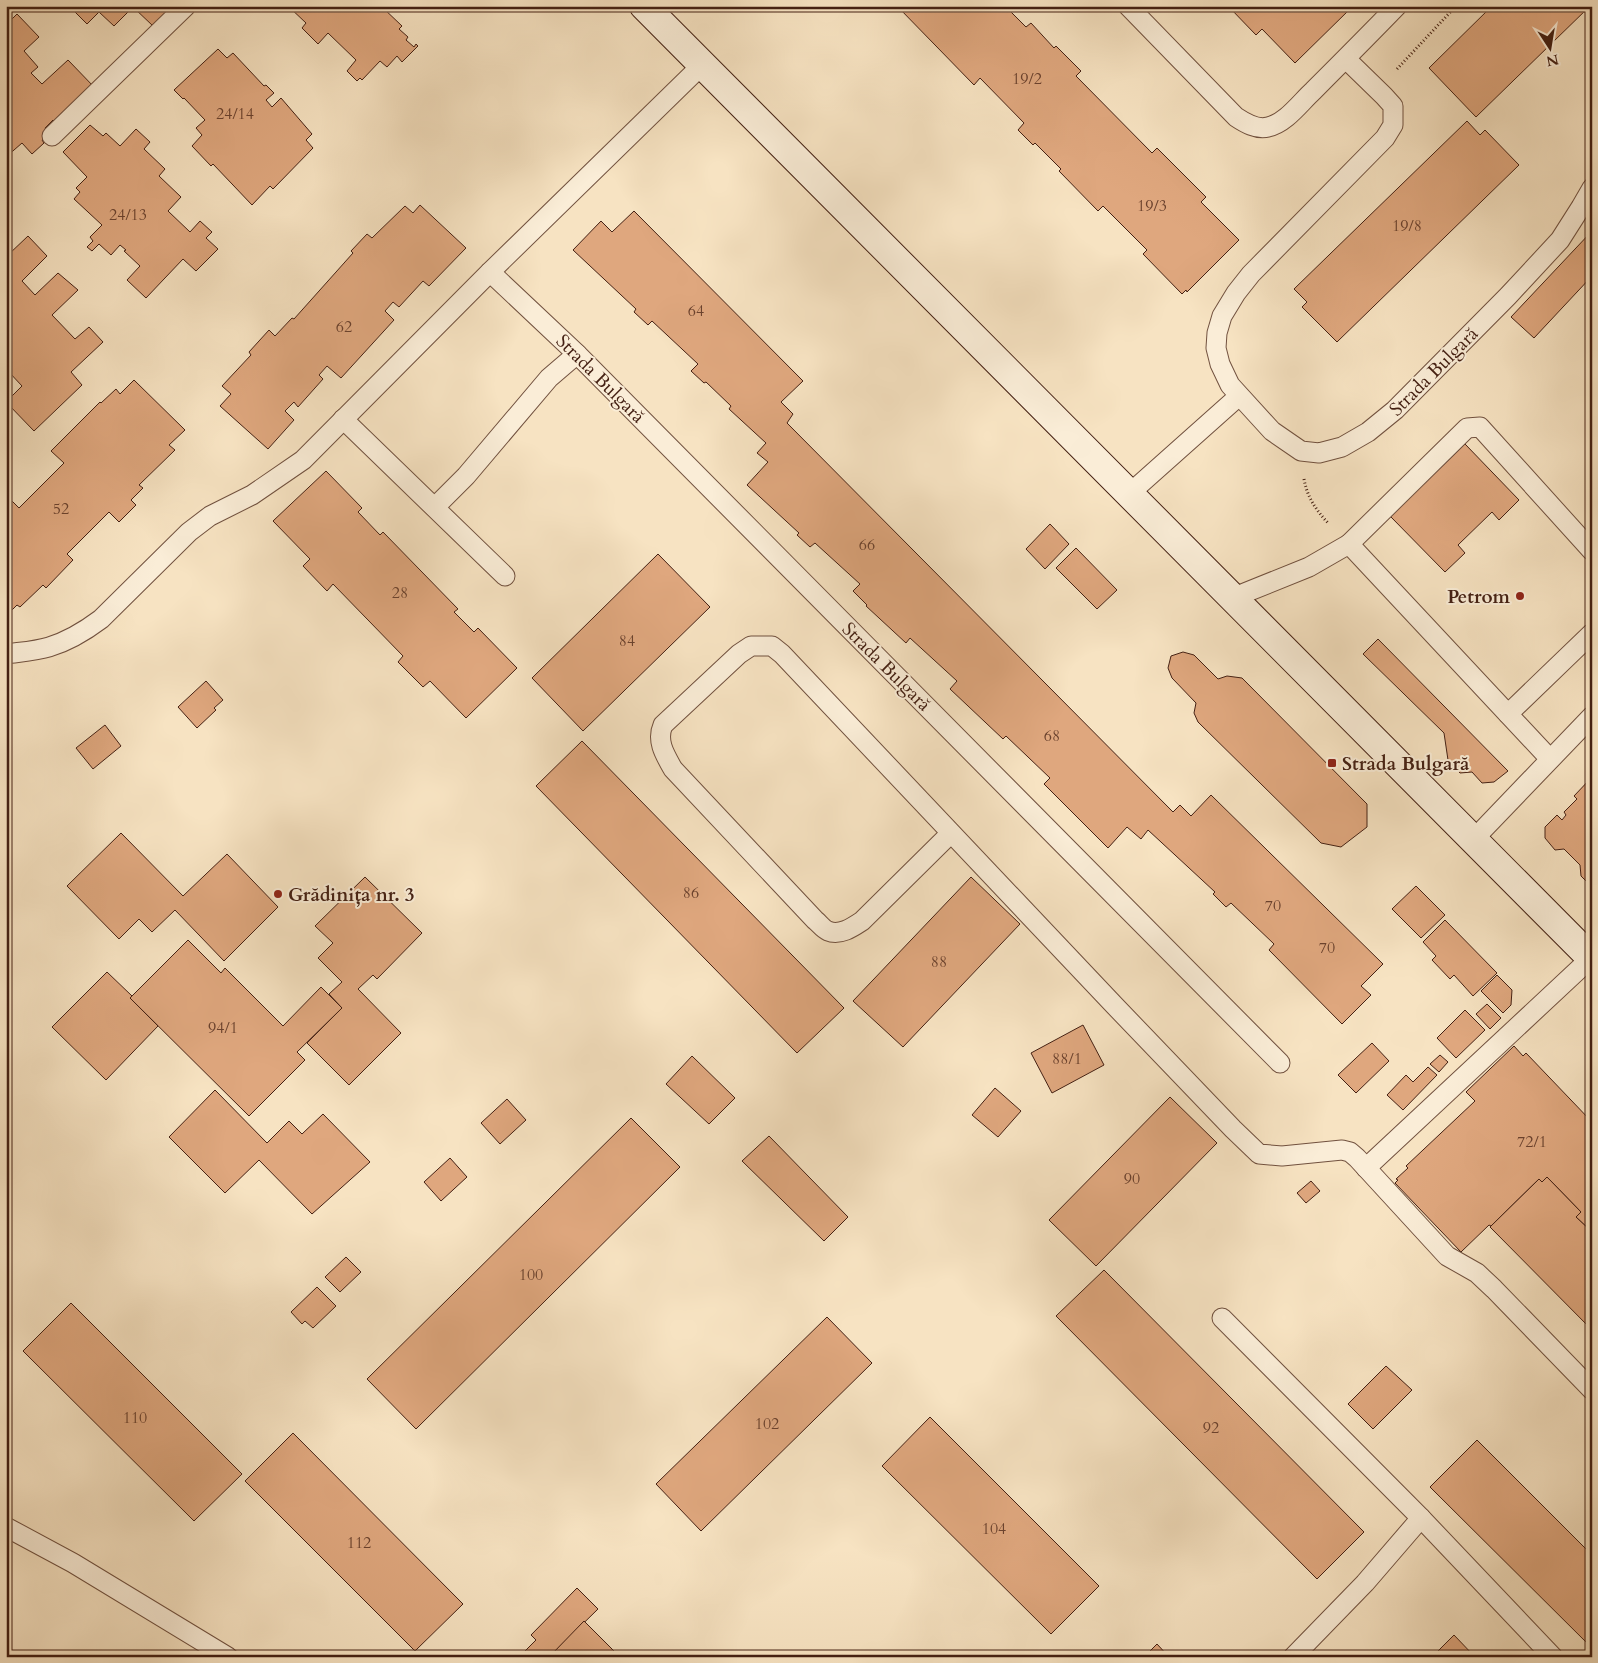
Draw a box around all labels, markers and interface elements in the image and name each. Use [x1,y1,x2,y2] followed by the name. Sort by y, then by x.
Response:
[1526,22,1576,72] north arrow
[1545,50,1561,71] text: N
[1012,68,1042,90] house number: 19/2
[216,103,254,125] house number: 24/14
[1137,195,1167,217] house number: 19/3
[109,204,147,226] house number: 24/13
[1392,215,1422,237] house number: 19/8
[688,300,704,322] house number: 64
[336,316,352,338] house number: 62
[1383,321,1484,422] street label: Strada Bulgară
[550,328,651,429] street label: Strada Bulgară
[53,498,69,520] house number: 52
[859,534,875,556] house number: 66
[392,582,408,604] house number: 28
[1447,584,1511,610] place label: Petrom
[1514,590,1526,602] marker: Petrom
[836,616,937,717] street label: Strada Bulgară
[619,630,635,652] house number: 84
[1044,725,1060,747] house number: 68
[1342,751,1470,777] place label: Strada Bulgară
[1326,757,1338,769] marker: Strada Bulgară
[288,882,415,908] place label: Grădinița nr. 3
[683,882,699,904] house number: 86
[272,888,284,900] marker: Grădinița nr. 3
[1265,895,1281,917] house number: 70
[1319,937,1335,959] house number: 70
[931,951,947,973] house number: 88
[208,1017,238,1039] house number: 94/1
[1052,1048,1082,1070] house number: 88/1
[1517,1131,1547,1153] house number: 72/1
[1124,1168,1140,1190] house number: 90
[519,1264,543,1286] house number: 100
[123,1407,147,1429] house number: 110
[755,1413,779,1435] house number: 102
[1203,1417,1219,1439] house number: 92
[982,1518,1006,1540] house number: 104
[347,1532,371,1554] house number: 112

